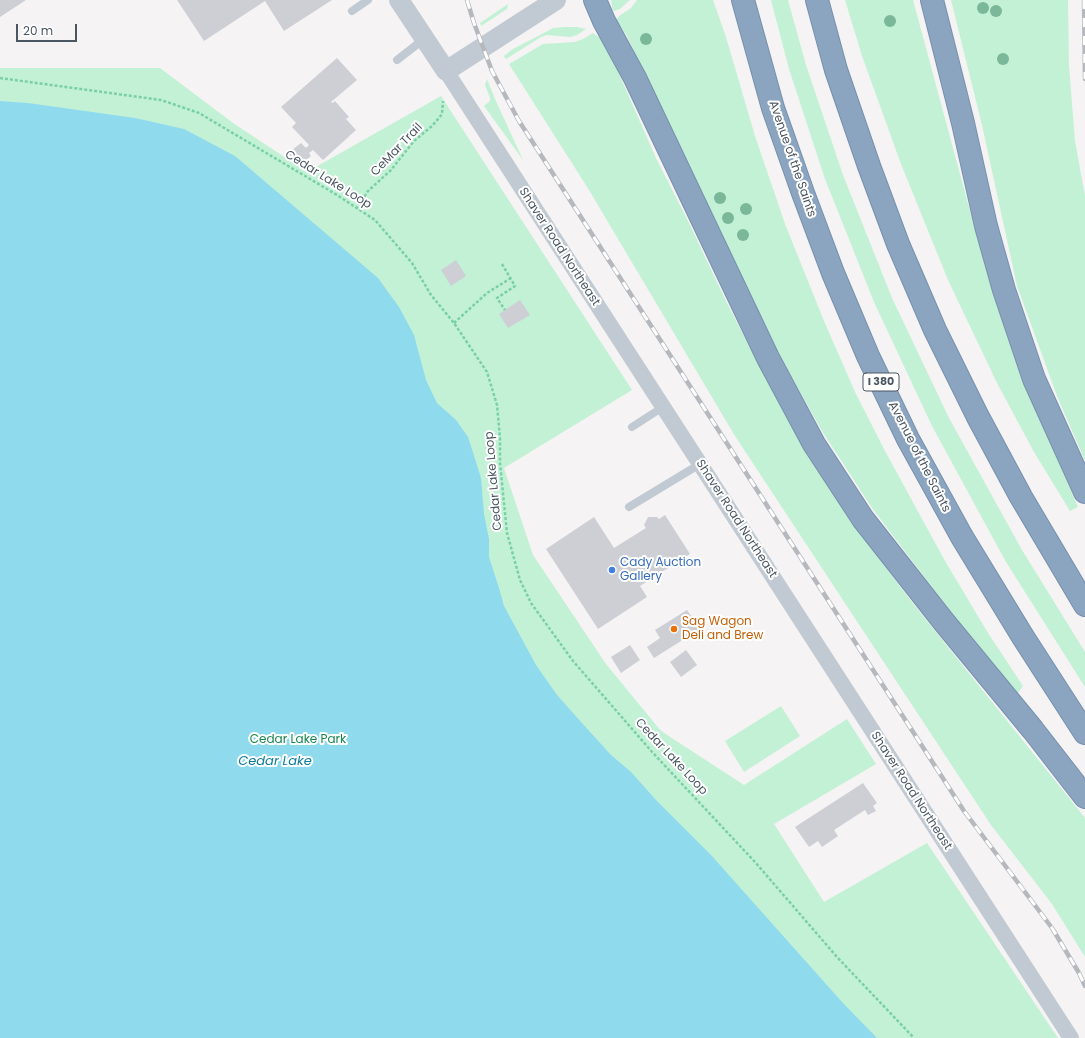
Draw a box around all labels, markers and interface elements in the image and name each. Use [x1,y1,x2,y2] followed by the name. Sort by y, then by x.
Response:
[18,16,79,42] scale bar
[23,22,53,39] text: 20 m
[765,99,819,219] street label: Avenue of the Saints
[368,121,426,179] street label: CeMar Trail
[282,148,374,212] street label: Cedar Lake Loop
[515,185,603,309] street label: Shaver Road Northeast
[863,373,899,391] road number: I 380
[885,399,953,515] street label: Avenue of the Saints
[482,431,506,531] street label: Cedar Lake Loop
[692,457,780,581] street label: Shaver Road Northeast
[620,556,701,584] place label: Cady Auction Gallery
[607,565,617,575] marker: Cady Auction Gallery
[682,615,763,643] place label: Sag Wagon Deli and Brew
[669,624,679,634] marker: Sag Wagon Deli and Brew
[632,716,710,798] street label: Cedar Lake Loop
[867,729,955,853] street label: Shaver Road Northeast
[250,733,346,747] park label: Cedar Lake Park
[238,754,312,770] water label: Cedar Lake

